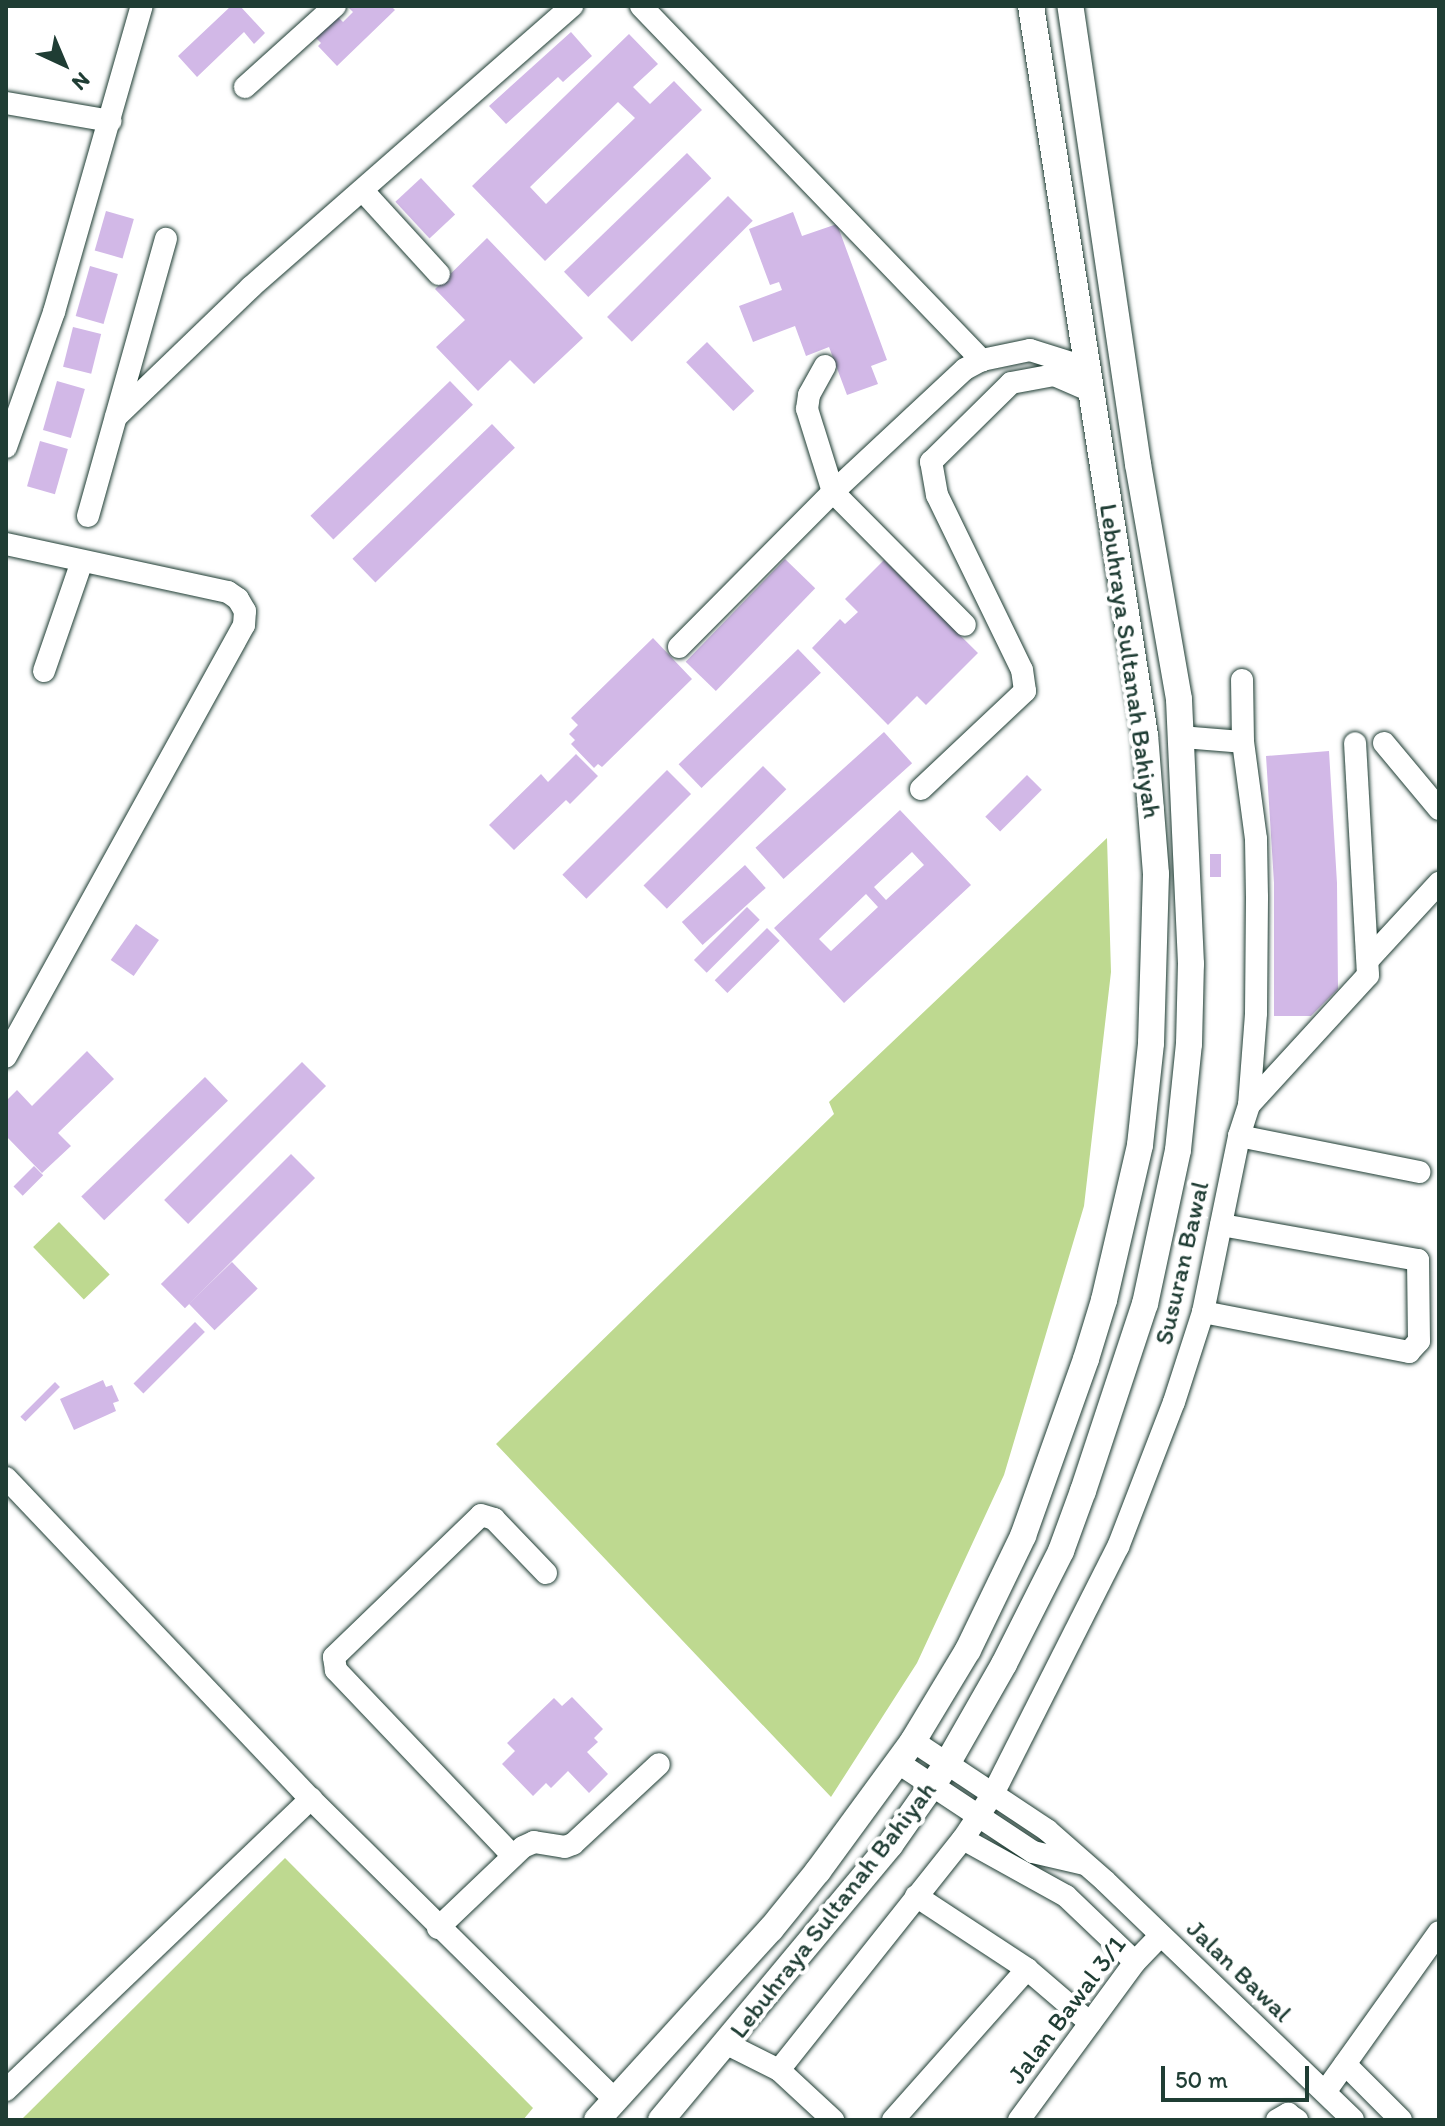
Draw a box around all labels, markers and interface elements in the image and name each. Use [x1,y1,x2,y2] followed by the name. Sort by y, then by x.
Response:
[24,24,104,104] north arrow
[66,67,96,96] text: N
[1092,501,1168,821] street label: Lebuhraya Sultanah Bahiyah
[1148,1178,1216,1348] street label: Susuran Bawal
[722,1775,944,2045] street label: Lebuhraya Sultanah Bahiyah
[1180,1913,1298,2029] street label: Jalan Bawal
[1001,1930,1133,2090] street label: Jalan Bawal 3/1
[1165,2050,1313,2100] scale bar
[1175,2065,1228,2094] text: 50 m

